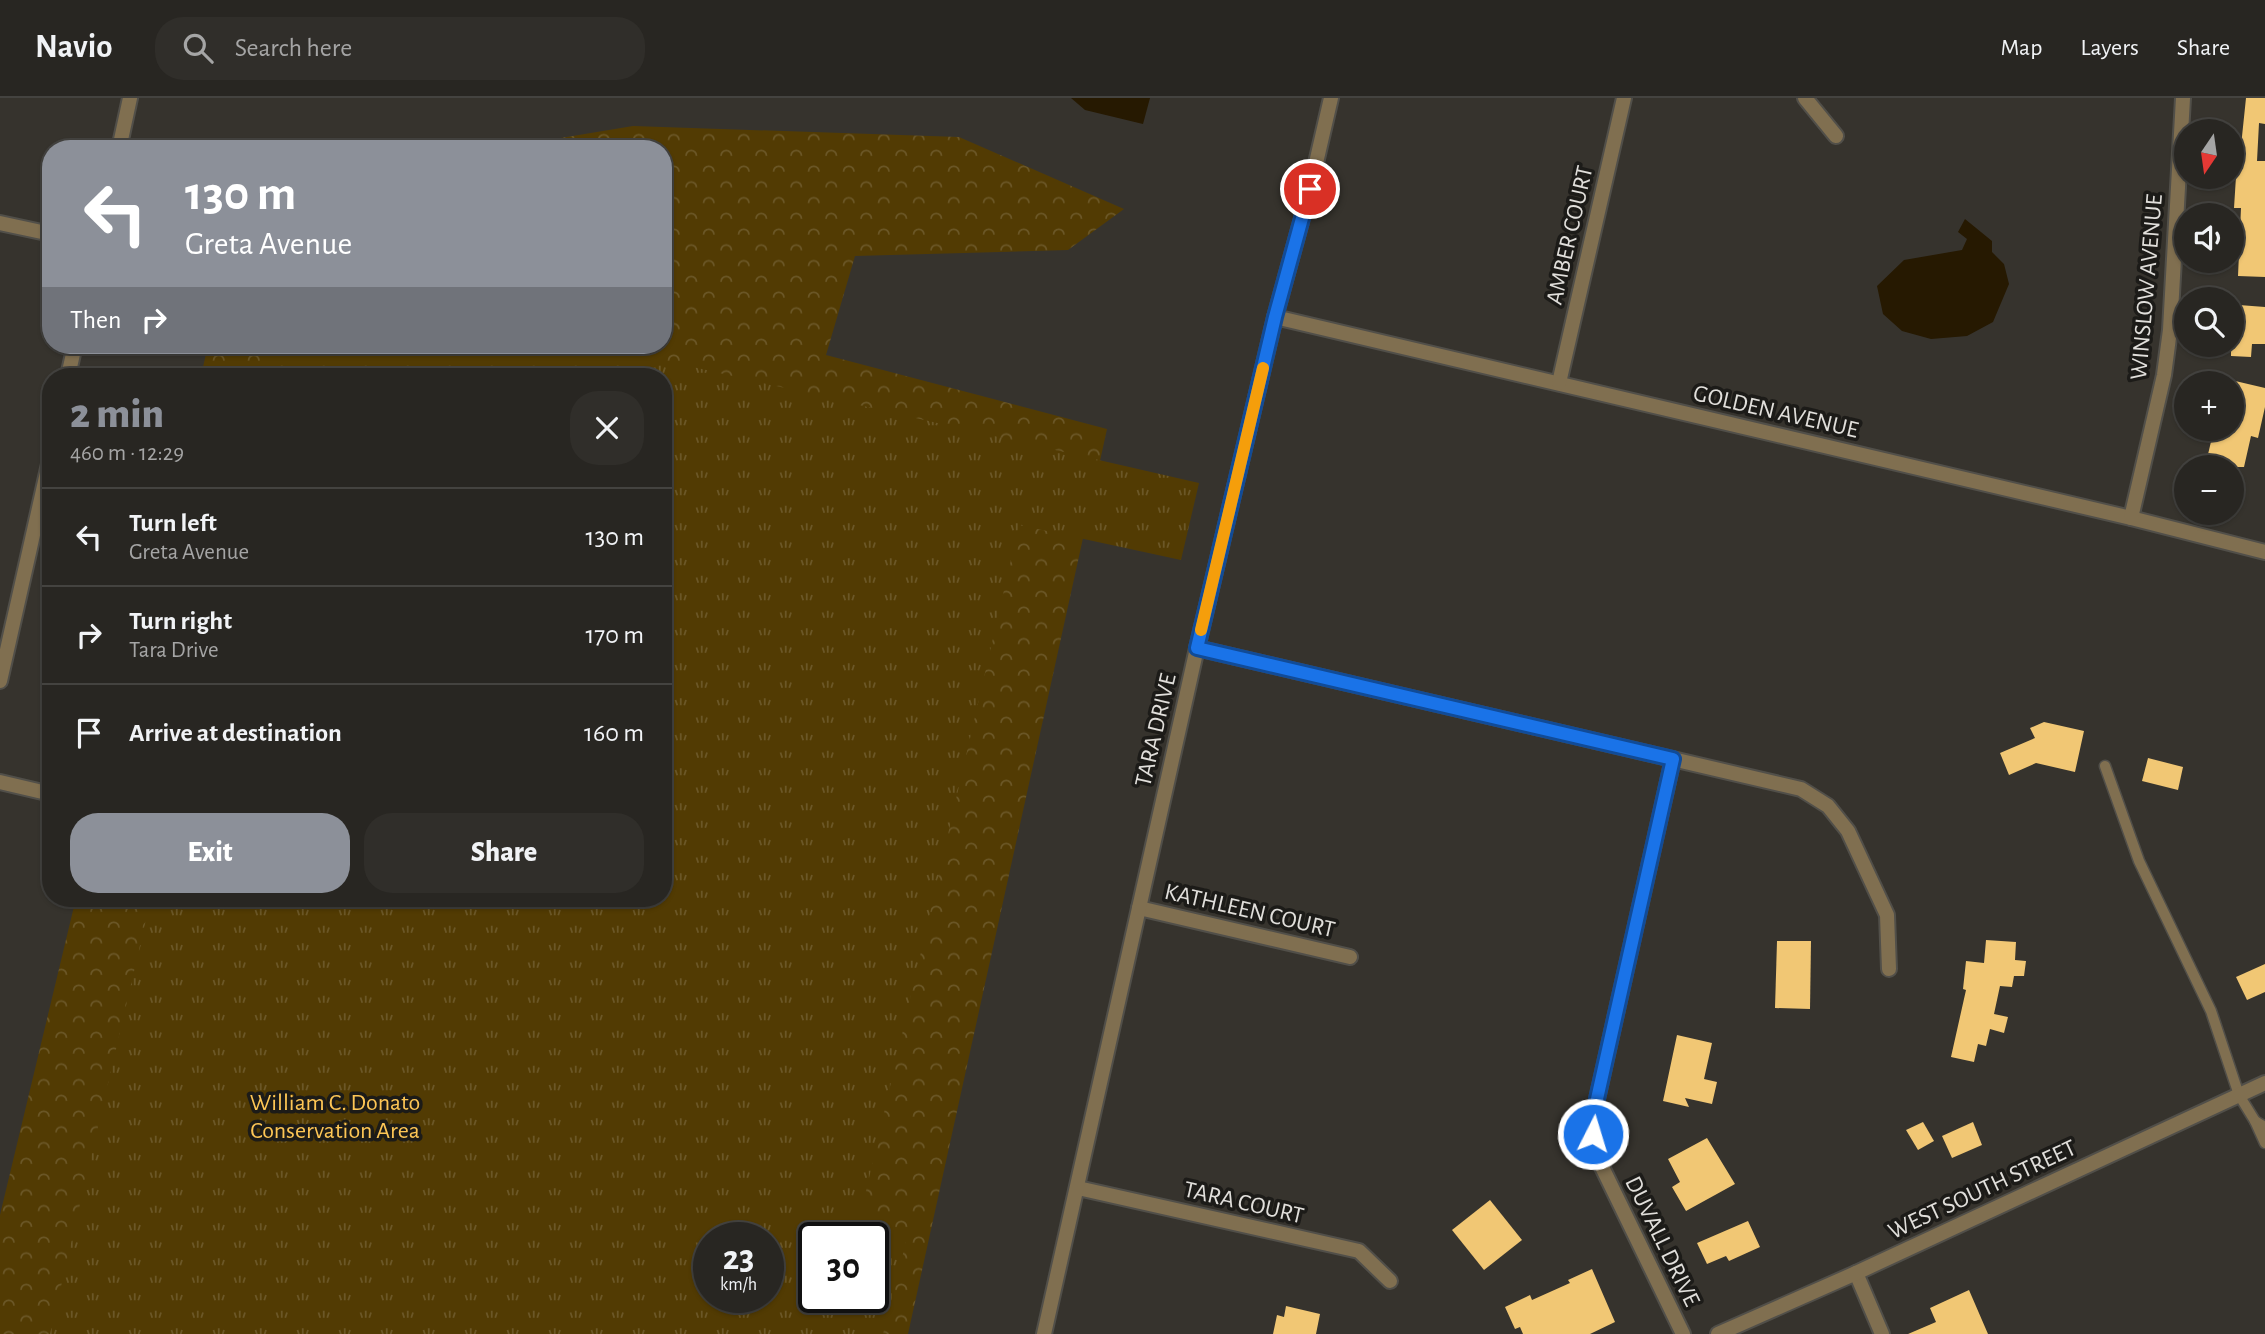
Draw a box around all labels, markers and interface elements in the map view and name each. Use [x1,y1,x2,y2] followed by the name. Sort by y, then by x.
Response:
[155,17,645,80] search box
[179,29,217,67] icon: search
[35,31,113,64] text: Navio
[235,35,352,61] text: Search here
[2000,36,2042,60] text: Map
[2080,36,2139,60] text: Layers
[2177,36,2230,60] text: Share
[2174,119,2244,189] north arrow
[2174,119,2244,525] map controls
[1280,159,1340,219] pin
[1542,163,1598,307] street label: AMBER COURT
[70,168,161,259] icon: left
[185,170,296,219] text: 130 m
[1291,170,1329,208] icon: arrive
[2127,193,2167,381] street label: WINSLOW AVENUE
[2174,203,2244,273] button: sound
[185,228,352,260] text: Greta Avenue
[2174,287,2244,357] button: search
[135,301,173,339] icon: right
[70,307,121,333] text: Then
[2174,371,2244,441] button: +
[1691,381,1861,443] street label: GOLDEN AVENUE
[570,391,644,465] button: close
[70,393,164,435] text: 2 min
[70,442,184,465] text: 460 m · 12:29
[2174,455,2244,525] button: −
[129,510,217,536] text: Turn left
[70,518,108,556] icon: left
[586,524,644,550] text: 130 m
[129,541,249,564] text: Greta Avenue
[129,608,232,634] text: Turn right
[70,616,108,654] icon: right
[585,622,644,648] text: 170 m
[129,639,219,662] text: Tara Drive
[1131,671,1181,789] street label: TARA DRIVE
[70,714,108,752] icon: arrive
[129,720,342,746] text: Arrive at destination
[584,720,644,746] text: 160 m
[70,813,350,893] button: Exit
[364,813,644,893] button: Share
[1162,880,1338,942] street label: KATHLEEN COURT
[250,1091,420,1143] park label: William C. Donato Conservation Area
[1556,1097,1630,1171] position arrow
[1885,1136,2080,1244] street label: WEST SOUTH STREET
[1620,1173,1704,1311] street label: DUVALL DRIVE
[1181,1178,1306,1228] street label: TARA COURT
[798,1222,889,1313] speed limit sign: 30
[723,1241,754,1276] text: 23
[720,1276,757,1294] text: km/h

